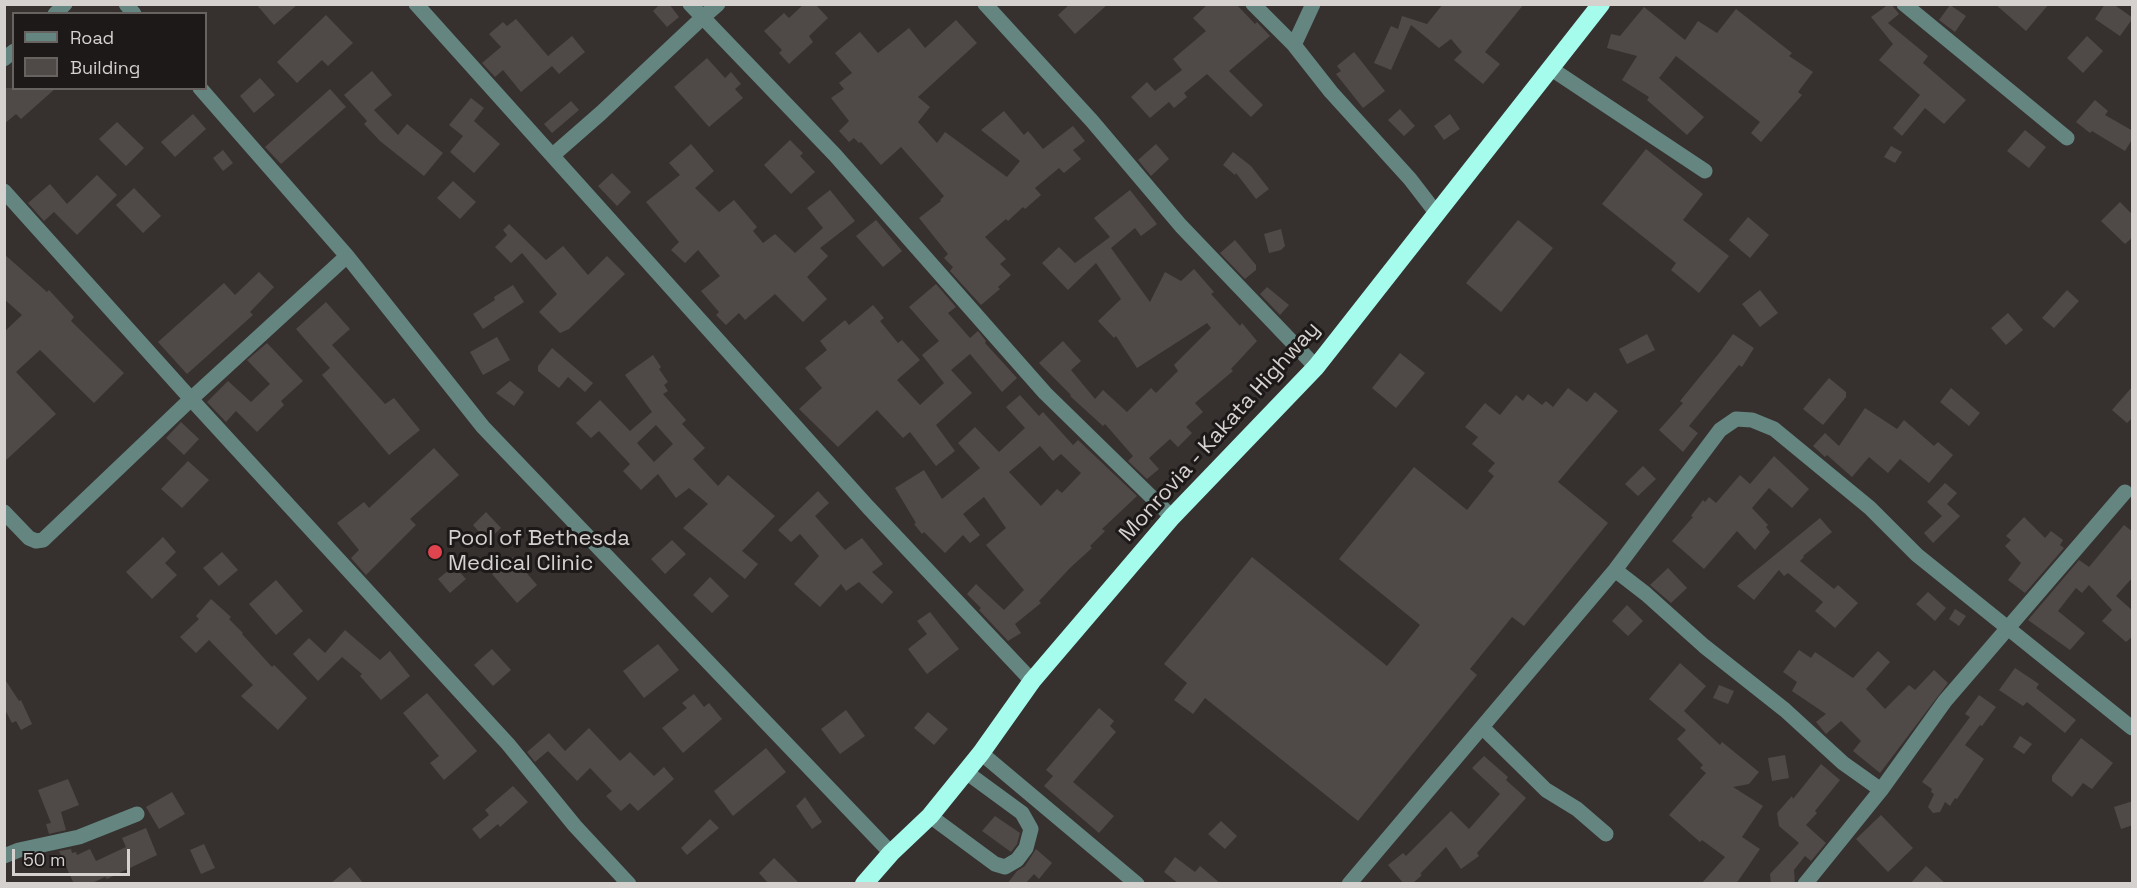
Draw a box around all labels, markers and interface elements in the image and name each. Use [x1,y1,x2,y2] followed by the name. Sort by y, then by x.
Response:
[12,12,207,90] legend
[70,26,114,49] text: Road
[70,56,140,79] text: Building
[1114,317,1326,547] street label: Monrovia - Kakata Highway
[448,526,630,578] place label: Pool of Bethesda Medical Clinic
[426,543,444,561] marker: Pool of Bethesda Medical Clinic
[15,837,134,875] scale bar
[23,848,65,871] text: 50 m

